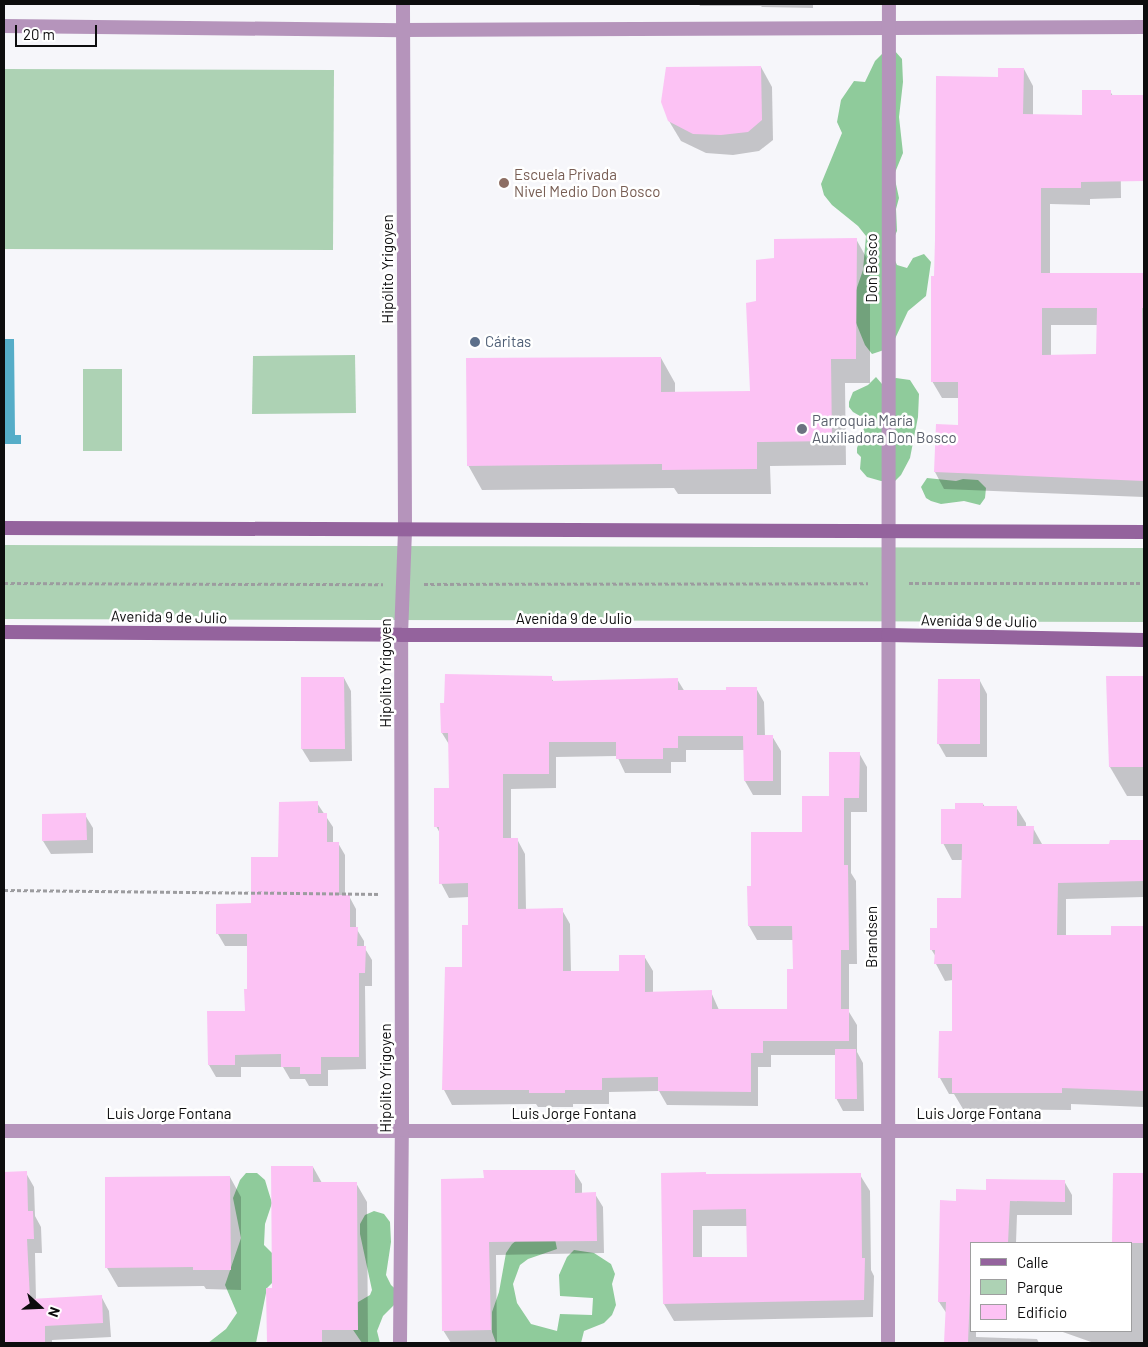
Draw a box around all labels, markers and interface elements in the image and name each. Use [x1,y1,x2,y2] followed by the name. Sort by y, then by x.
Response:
[18,15,100,47] scale bar
[23,25,55,43] text: 20 m
[514,165,660,200] place label: Escuela Privada Nivel Medio Don Bosco
[498,177,510,189] marker: Escuela Privada Nivel Medio Don Bosco
[379,214,397,324] street label: Hipólito Yrigoyen
[863,233,881,303] street label: Don Bosco
[485,333,531,351] place label: Cáritas
[469,336,481,348] marker: Cáritas
[812,411,957,446] place label: Parroquia María Auxiliadora Don Bosco
[796,423,808,435] marker: Parroquia María Auxiliadora Don Bosco
[111,607,227,627] street label: Avenida 9 de Julio
[516,610,632,628] street label: Avenida 9 de Julio
[921,611,1037,631] street label: Avenida 9 de Julio
[377,618,395,728] street label: Hipólito Yrigoyen
[863,906,881,968] street label: Brandsen
[377,1023,395,1133] street label: Hipólito Yrigoyen
[107,1105,231,1123] street label: Luis Jorge Fontana
[512,1105,636,1123] street label: Luis Jorge Fontana
[917,1105,1041,1123] street label: Luis Jorge Fontana
[970,1242,1133,1332] legend
[1017,1253,1049,1271] text: Calle
[1017,1278,1063,1296] text: Parque
[15,1282,65,1332] north arrow
[1017,1303,1067,1321] text: Edificio
[45,1305,64,1320] text: N

